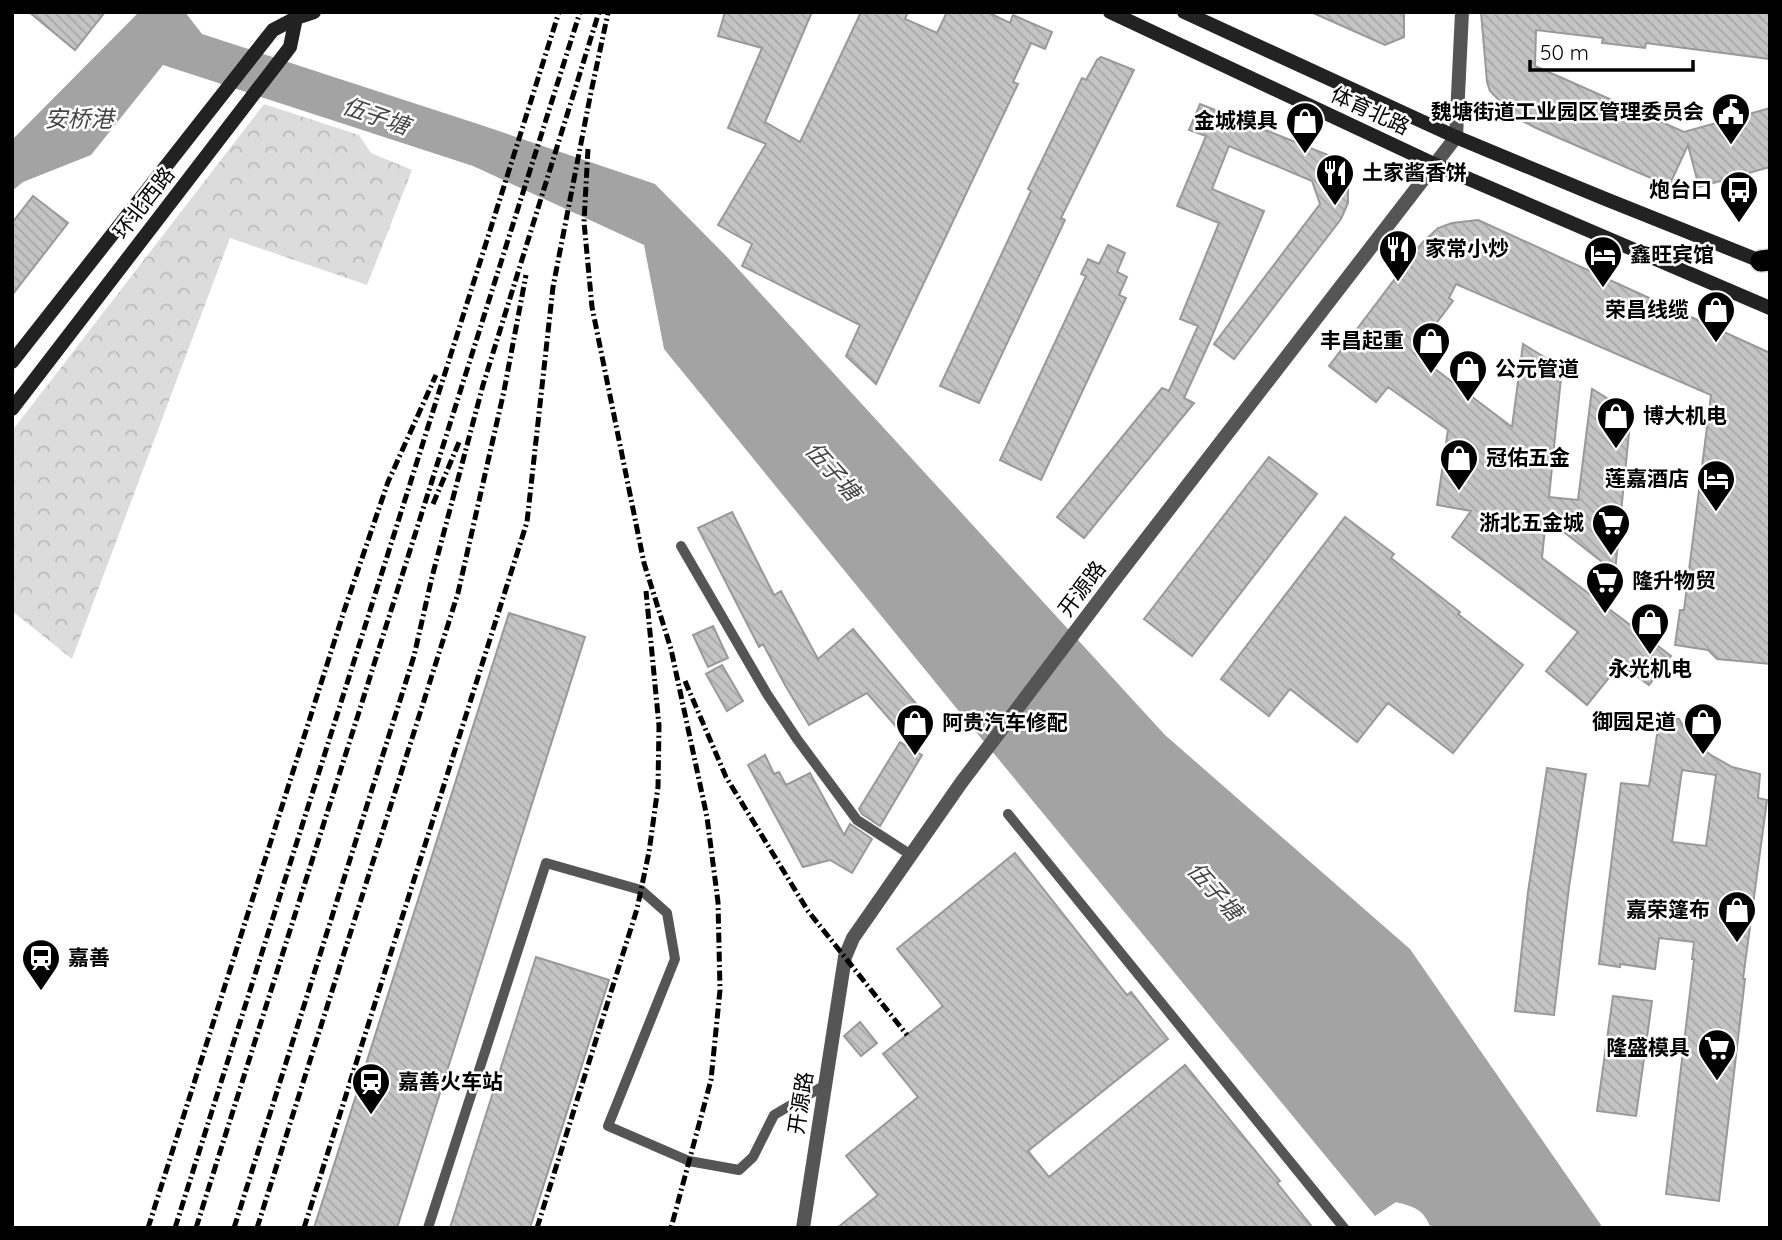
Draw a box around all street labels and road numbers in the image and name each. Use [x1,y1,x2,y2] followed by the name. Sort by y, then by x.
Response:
[1327,81,1414,140] street label: 体育北路
[107,161,179,243] street label: 环北西路
[1052,555,1111,621] street label: 开源路
[782,1070,818,1136] street label: 开源路

